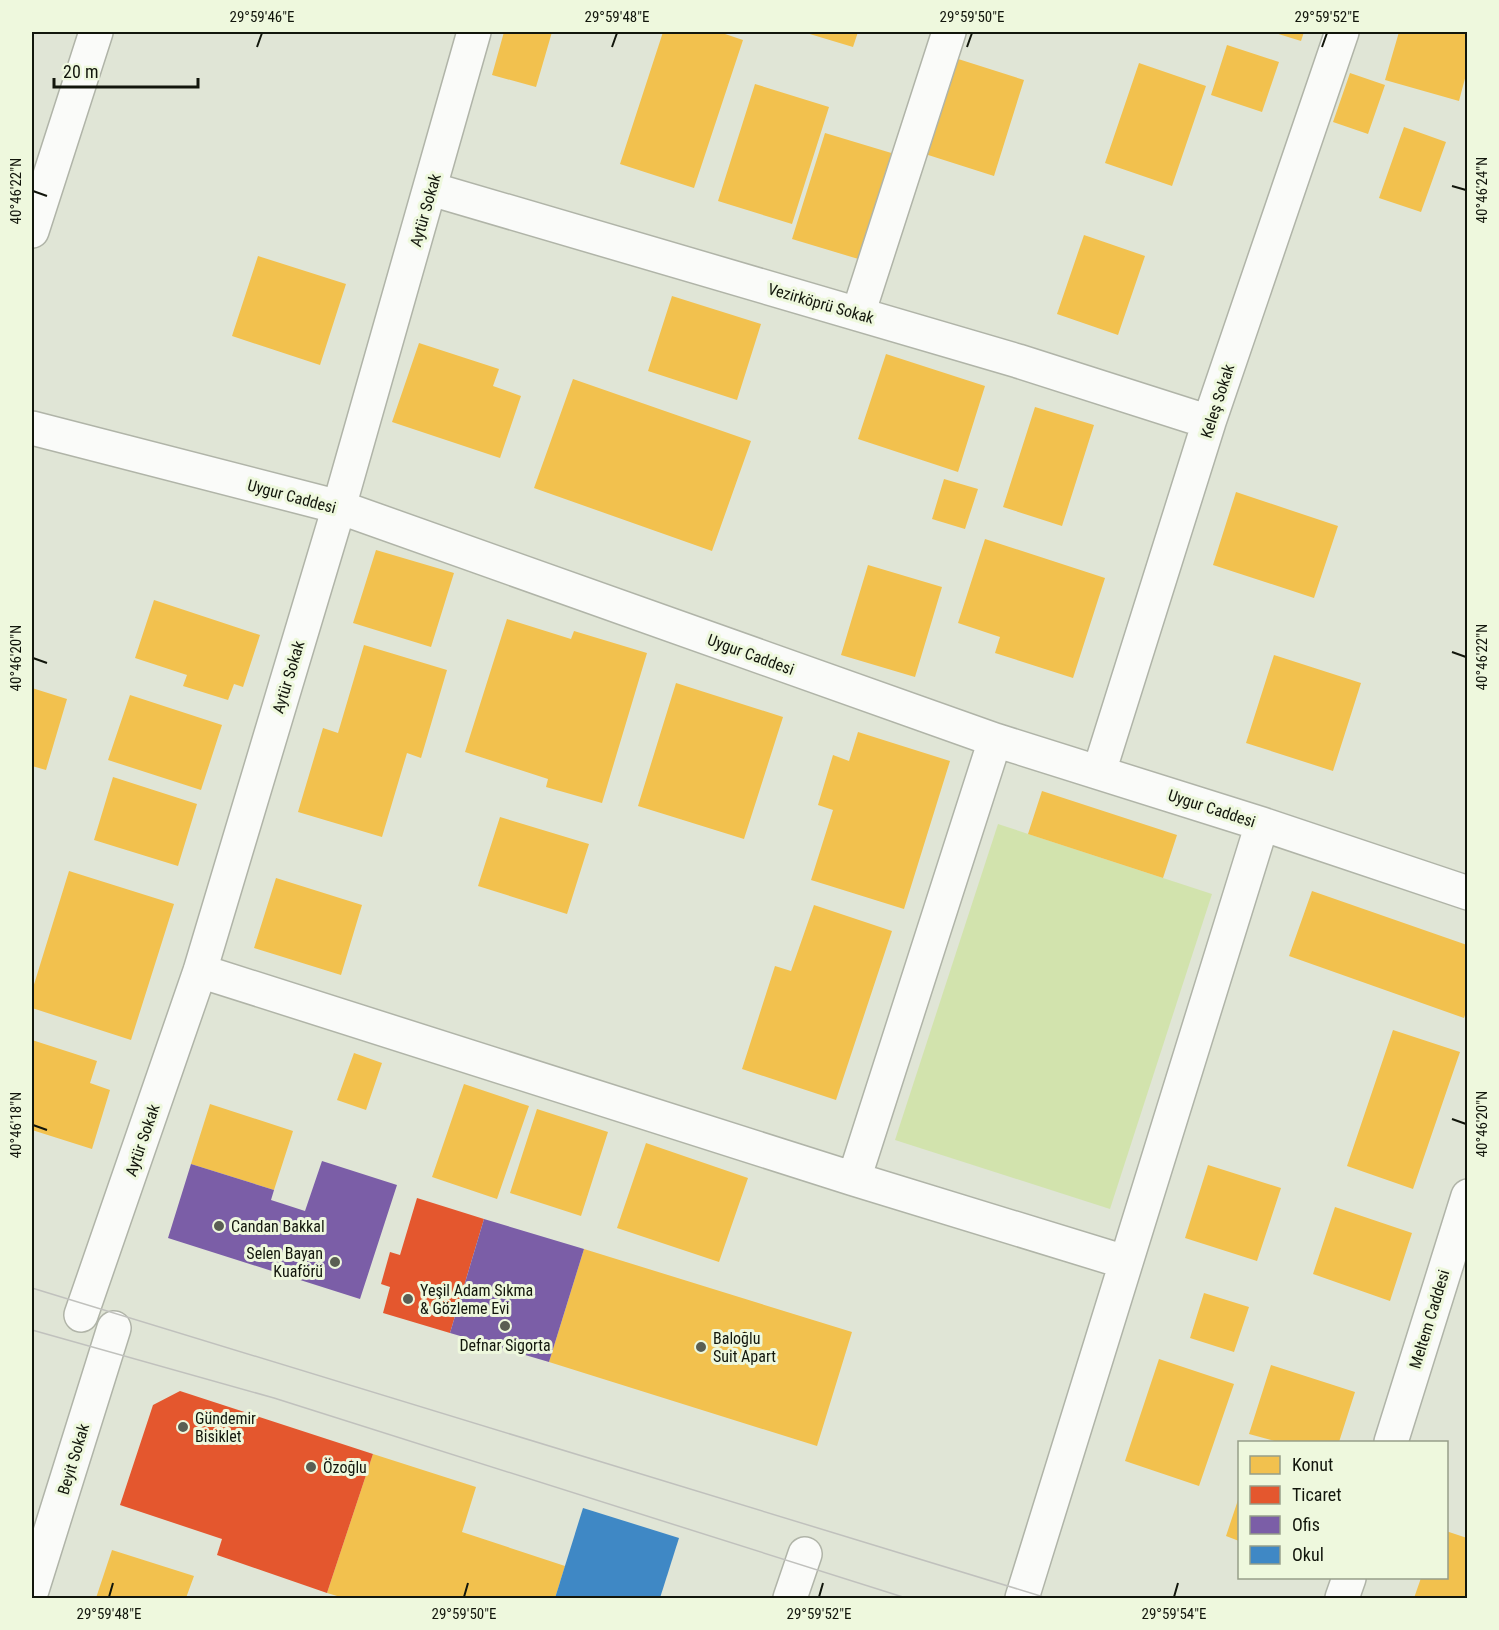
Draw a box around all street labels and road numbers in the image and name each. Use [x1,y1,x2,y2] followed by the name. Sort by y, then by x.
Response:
[406,171,445,249] street label: Aytür Sokak
[766,279,877,328] street label: Vezirköprü Sokak
[1197,361,1239,441] street label: Keleş Sokak
[246,476,338,517] street label: Uygur Caddesi
[705,630,797,679] street label: Uygur Caddesi
[268,638,309,716] street label: Aytür Sokak
[1166,785,1258,832] street label: Uygur Caddesi
[121,1101,164,1179] street label: Aytür Sokak
[1405,1267,1454,1371] street label: Meltem Caddesi
[54,1421,94,1497] street label: Beyit Sokak

